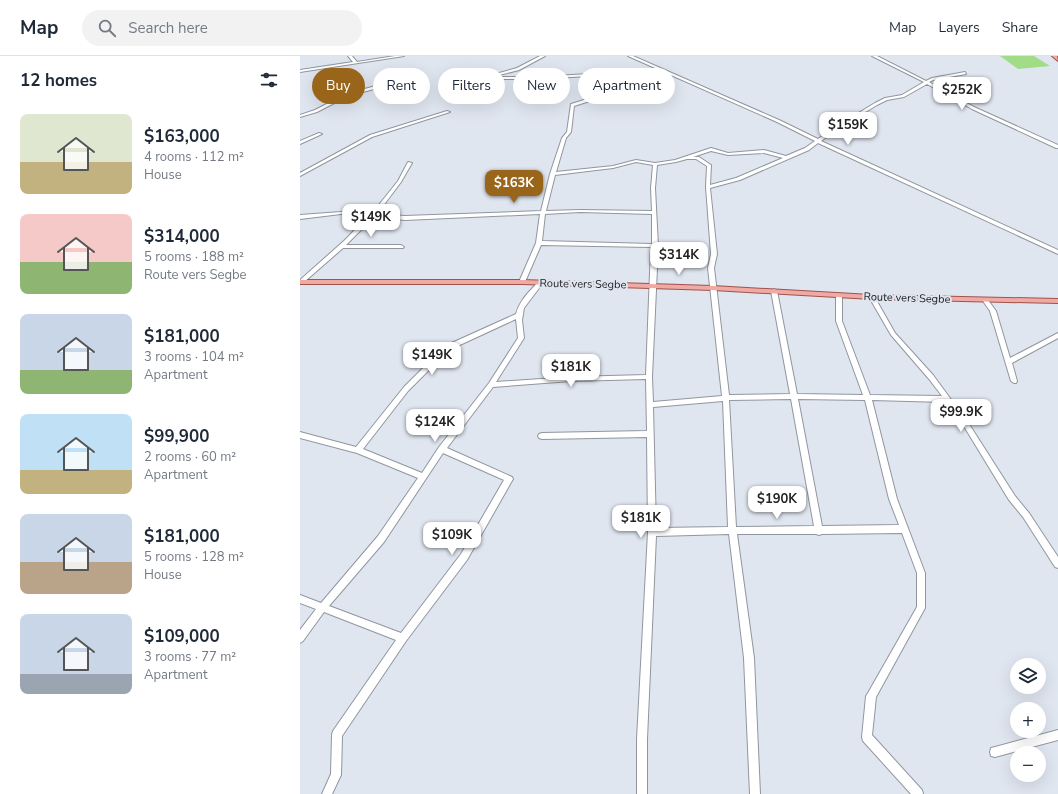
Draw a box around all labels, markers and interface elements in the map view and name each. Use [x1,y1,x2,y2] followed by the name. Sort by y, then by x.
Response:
[82,10,362,46] search box
[20,15,58,41] text: Map
[96,17,118,39] icon: search
[128,18,208,38] text: Search here
[889,18,916,37] text: Map
[938,18,980,37] text: Layers
[1002,18,1038,37] text: Share
[312,68,365,104] chip: Buy
[373,68,430,104] chip: Rent
[438,68,505,104] chip: Filters
[513,68,570,104] chip: New
[578,68,675,104] chip: Apartment
[20,69,97,92] text: 12 homes
[258,69,280,91] icon: filters
[934,77,990,111] pin: $252K
[942,81,982,99] text: $252K
[820,112,876,146] pin: $159K
[828,116,868,134] text: $159K
[144,125,220,148] text: $163,000
[52,130,100,178] icon: home
[144,148,244,166] text: 4 rooms · 112 m²
[144,166,182,184] text: House
[486,170,542,204] pin: $163K
[494,174,534,192] text: $163K
[343,204,399,238] pin: $149K
[351,208,391,226] text: $149K
[144,225,220,248] text: $314,000
[52,230,100,278] icon: home
[651,242,707,276] pin: $314K
[659,246,699,264] text: $314K
[144,248,244,266] text: 5 rooms · 188 m²
[144,266,247,284] text: Route vers Segbe
[539,276,627,292] street label: Route vers Segbe
[863,289,951,307] street label: Route vers Segbe
[144,325,220,348] text: $181,000
[52,330,100,378] icon: home
[404,342,460,376] pin: $149K
[412,346,452,364] text: $149K
[144,348,244,366] text: 3 rooms · 104 m²
[543,354,599,388] pin: $181K
[551,358,591,376] text: $181K
[144,366,207,384] text: Apartment
[928,399,994,433] pin: $99.9K
[939,403,983,421] text: $99.9K
[407,409,463,443] pin: $124K
[415,413,455,431] text: $124K
[144,425,209,448] text: $99,900
[52,430,100,478] icon: home
[144,448,236,466] text: 2 rooms · 60 m²
[144,466,207,484] text: Apartment
[749,486,805,520] pin: $190K
[757,490,797,508] text: $190K
[613,505,669,539] pin: $181K
[621,509,661,527] text: $181K
[424,522,480,556] pin: $109K
[144,525,220,548] text: $181,000
[432,526,472,544] text: $109K
[52,530,100,578] icon: home
[144,548,244,566] text: 5 rooms · 128 m²
[144,566,182,584] text: House
[144,625,220,648] text: $109,000
[52,630,100,678] icon: home
[144,648,236,666] text: 3 rooms · 77 m²
[1010,658,1046,782] map controls
[1010,658,1046,694] button: layers
[144,666,207,684] text: Apartment
[1010,702,1046,738] button: +
[1010,746,1046,782] button: −

